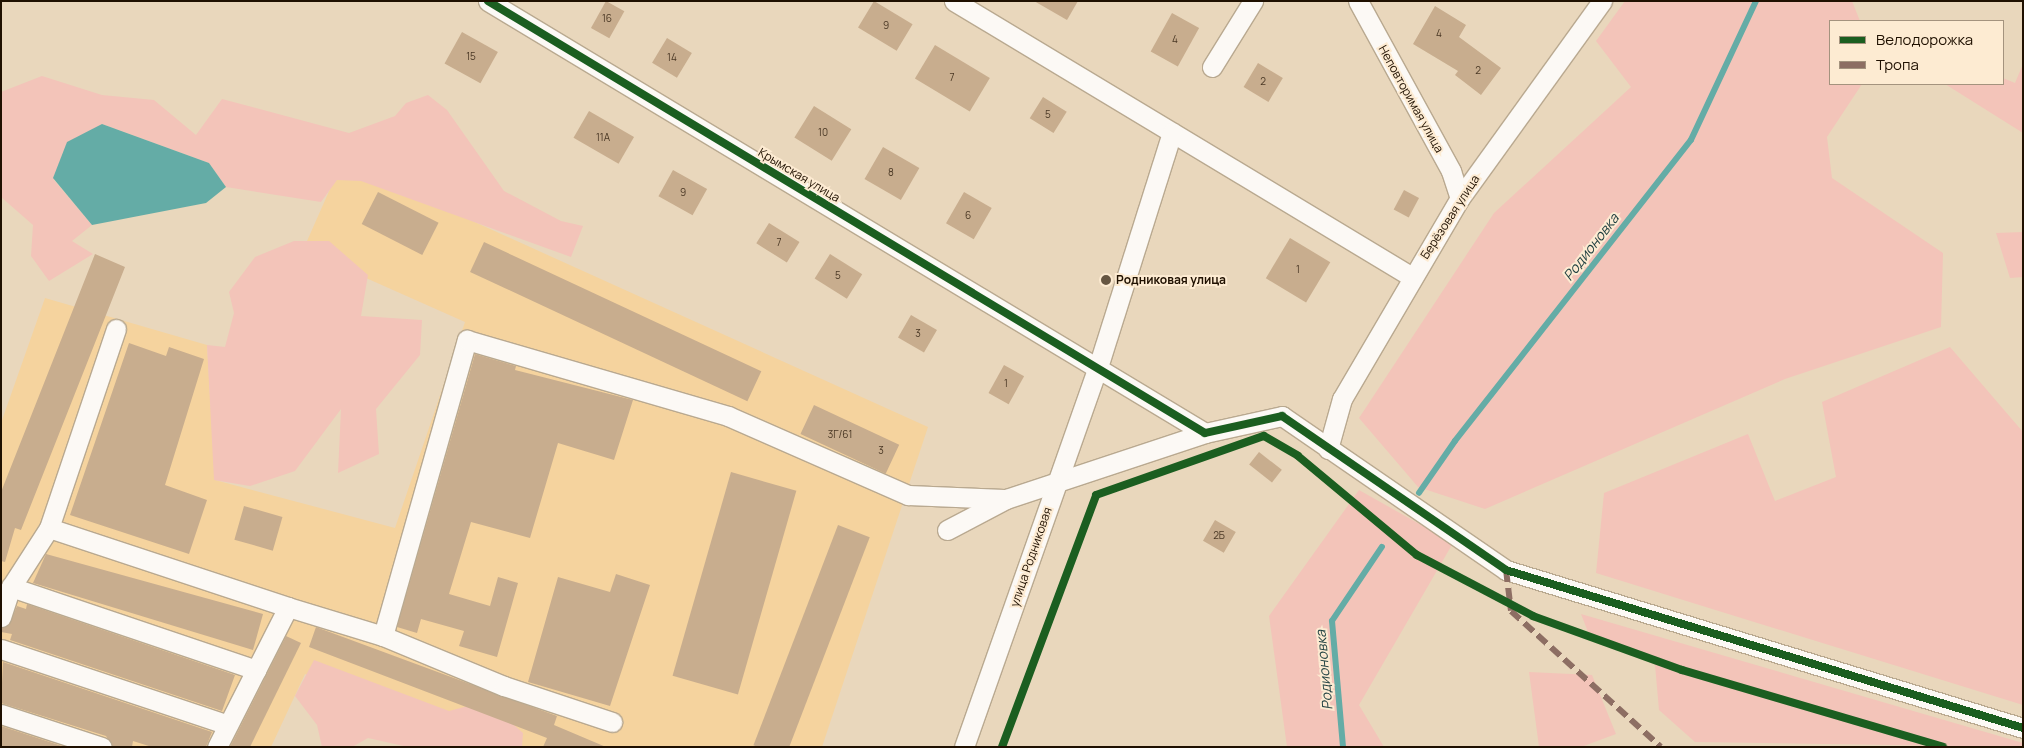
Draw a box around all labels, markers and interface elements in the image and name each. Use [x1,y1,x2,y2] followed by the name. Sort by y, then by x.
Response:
[602,13,612,25] house number: 16
[883,20,889,32] house number: 9
[1829,20,2004,85] legend
[1436,28,1442,40] house number: 4
[1876,29,1973,50] text: Велодорожка
[1172,34,1178,46] house number: 4
[1376,43,1446,155] street label: Неповторимая улица
[466,51,476,63] house number: 15
[667,52,677,64] house number: 14
[1876,54,1919,75] text: Тропа
[1475,65,1481,77] house number: 2
[949,72,955,84] house number: 7
[1260,76,1266,88] house number: 2
[1045,109,1051,121] house number: 5
[818,127,828,139] house number: 10
[596,132,610,144] house number: 11А
[756,145,842,205] street label: Крымская улица
[888,167,894,179] house number: 8
[1417,172,1483,262] street label: Берёзовая улица
[680,187,686,199] house number: 9
[965,210,971,222] house number: 6
[1560,210,1622,284] water label: Родионовка
[776,237,782,249] house number: 7
[1296,264,1300,276] house number: 1
[835,270,841,282] house number: 5
[1116,273,1226,287] place label: Родниковая улица
[1100,274,1112,286] marker: Родниковая улица
[915,328,921,340] house number: 3
[1004,378,1008,390] house number: 1
[828,429,852,441] house number: 3Г/61
[878,445,884,457] house number: 3
[1007,505,1055,609] street label: улица Родниковая
[1213,530,1225,542] house number: 2Б
[1312,629,1336,711] water label: Родионовка

